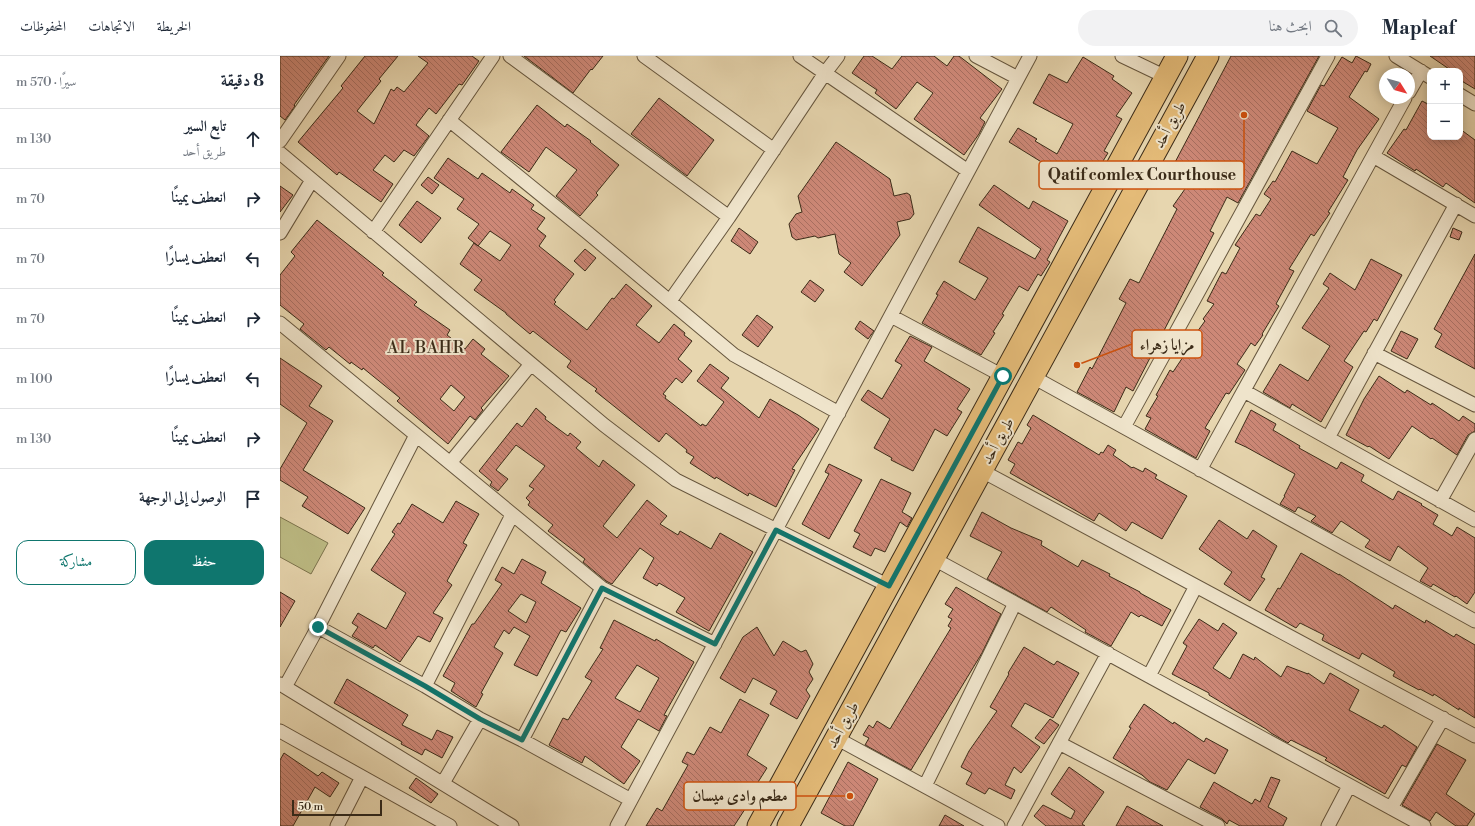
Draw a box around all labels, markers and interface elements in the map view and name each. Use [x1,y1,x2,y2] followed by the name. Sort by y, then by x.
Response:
[1078,10,1358,46] search box
[1382,16,1455,40] text: Mapleaf
[1269,17,1312,36] text: ابحث هنا
[1322,17,1344,39] icon: search
[20,18,66,36] text: المحفوظات
[88,18,135,36] text: الاتجاهات
[157,18,191,36] text: الخريطة
[1379,68,1415,104] north arrow
[1427,68,1463,140] map controls
[1427,68,1463,104] button: +
[221,70,264,92] text: 8 دقيقة
[16,74,77,90] text: سيرًا · 570 m
[1148,97,1190,152] street label: طريق أحد
[1427,104,1463,140] button: −
[184,117,226,136] text: تابع السير
[242,128,264,150] icon: ahead
[16,131,51,147] text: 130 m
[183,144,226,160] text: طريق أحد
[1039,161,1244,189] callout: Qatif comlex Courthouse
[1048,165,1237,185] text: Qatif comlex Courthouse
[171,188,226,207] text: انعطف يمينًا
[242,188,264,210] icon: right
[16,191,45,207] text: 70 m
[165,248,226,267] text: انعطف يسارًا
[242,248,264,270] icon: left
[16,251,45,267] text: 70 m
[171,308,226,327] text: انعطف يمينًا
[242,308,264,330] icon: right
[16,311,45,327] text: 70 m
[1132,330,1202,358] callout: مزايا زهراء
[1140,335,1194,356] text: مزايا زهراء
[386,338,465,358] district label: AL BAHR
[994,367,1012,385] route start
[165,368,226,387] text: انعطف يسارًا
[242,368,264,390] icon: left
[16,371,53,387] text: 100 m
[976,413,1018,468] street label: طريق أحد
[171,428,226,447] text: انعطف يمينًا
[242,428,264,450] icon: right
[16,431,51,447] text: 130 m
[139,488,226,507] text: الوصول إلى الوجهة
[242,488,264,510] icon: arrive
[16,540,136,585] button: مشاركة
[144,540,264,585] button: حفظ
[309,618,327,636] route end
[821,697,863,752] street label: طريق أحد
[684,782,796,810] callout: مطعم وادى ميسان
[692,786,788,810] text: مطعم وادى ميسان
[292,798,382,817] scale bar
[298,800,323,814] text: 50 m

